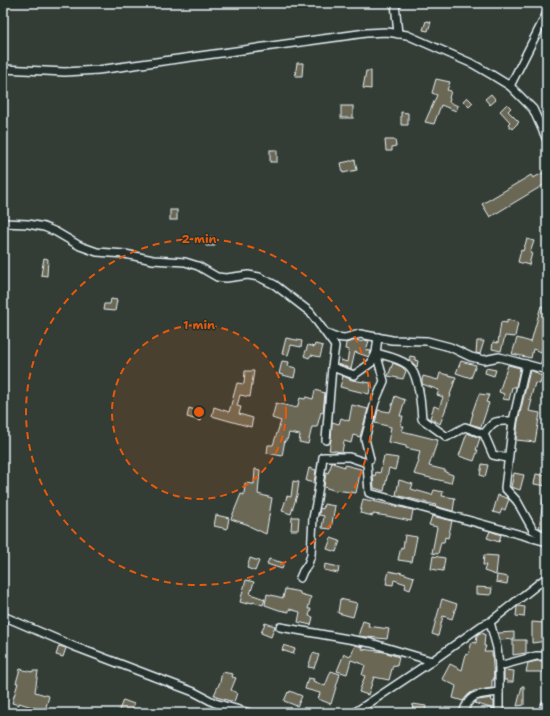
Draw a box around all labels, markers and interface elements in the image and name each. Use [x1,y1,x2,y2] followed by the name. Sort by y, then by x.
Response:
[182,231,217,247] text: 2 min
[183,317,215,333] text: 1 min
[192,405,206,419] centre of rings

